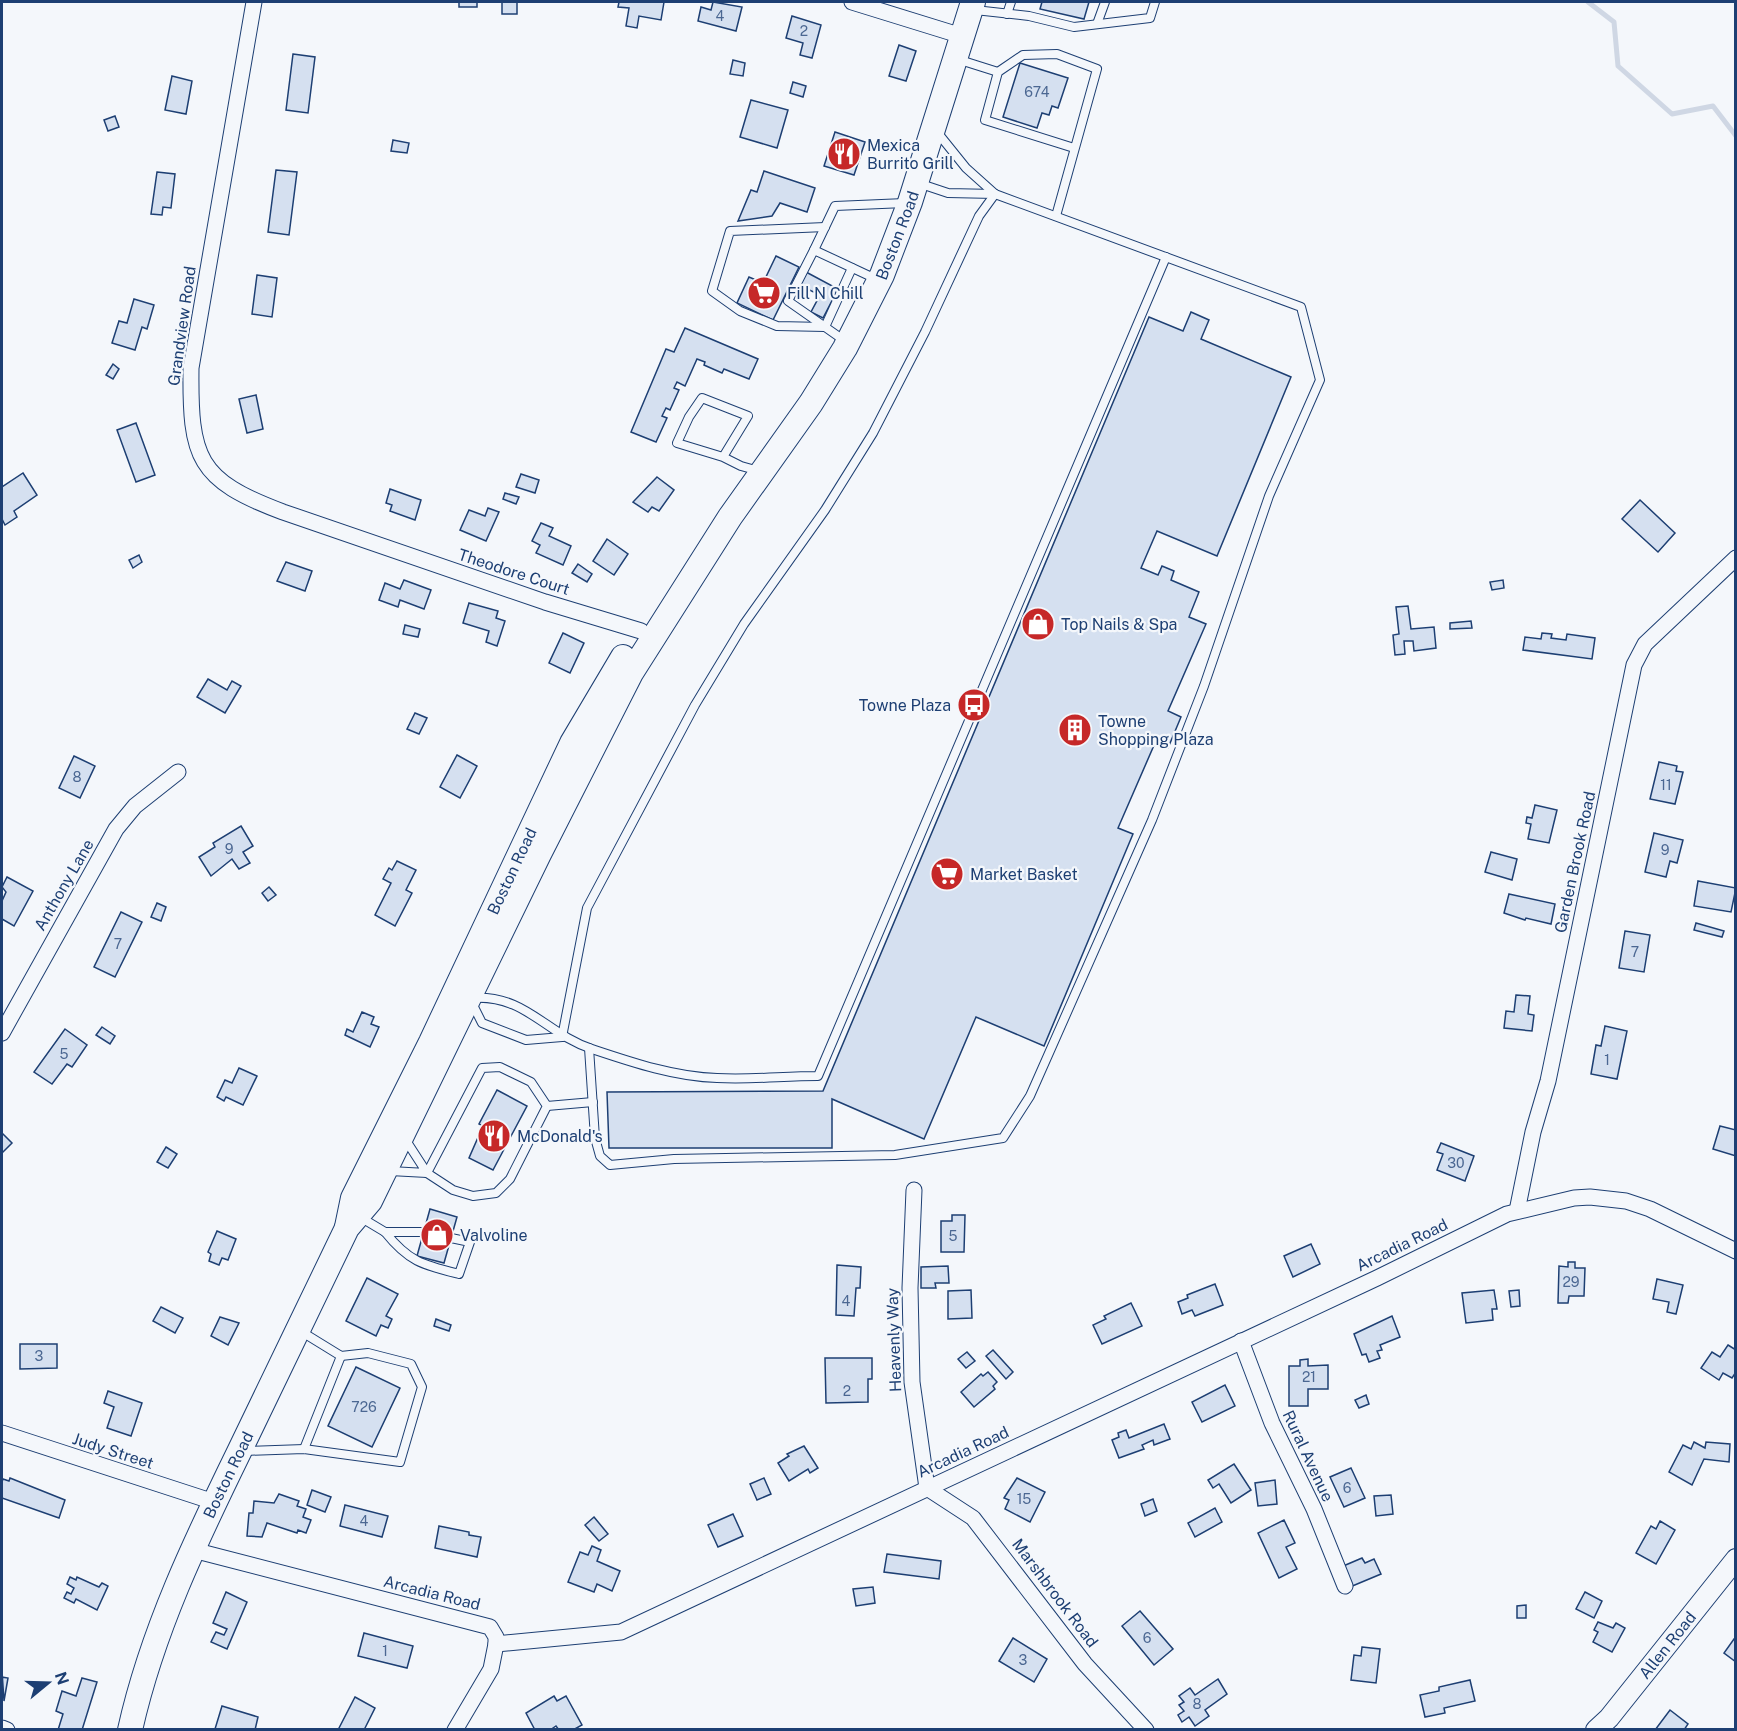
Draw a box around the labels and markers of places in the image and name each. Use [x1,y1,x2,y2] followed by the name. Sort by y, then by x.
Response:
[826,136,862,172] restaurant icon: Mexica Burrito Grill
[867,136,954,173] place label: Mexica Burrito Grill
[746,275,782,311] supermarket icon: Fill N Chill
[787,284,864,303] place label: Fill N Chill
[1020,606,1056,642] shop icon: Top Nails & Spa
[1061,615,1177,634] place label: Top Nails & Spa
[956,687,992,723] bus stop icon: Towne Plaza
[859,696,951,715] place label: Towne Plaza
[1057,712,1093,748] building icon: Towne Shopping Plaza
[1098,712,1214,749] place label: Towne Shopping Plaza
[929,856,965,892] supermarket icon: Market Basket
[970,865,1078,884] place label: Market Basket
[476,1118,512,1154] restaurant icon: McDonald's
[517,1127,603,1146] place label: McDonald's
[419,1217,455,1253] shop icon: Valvoline
[460,1226,528,1245] place label: Valvoline

